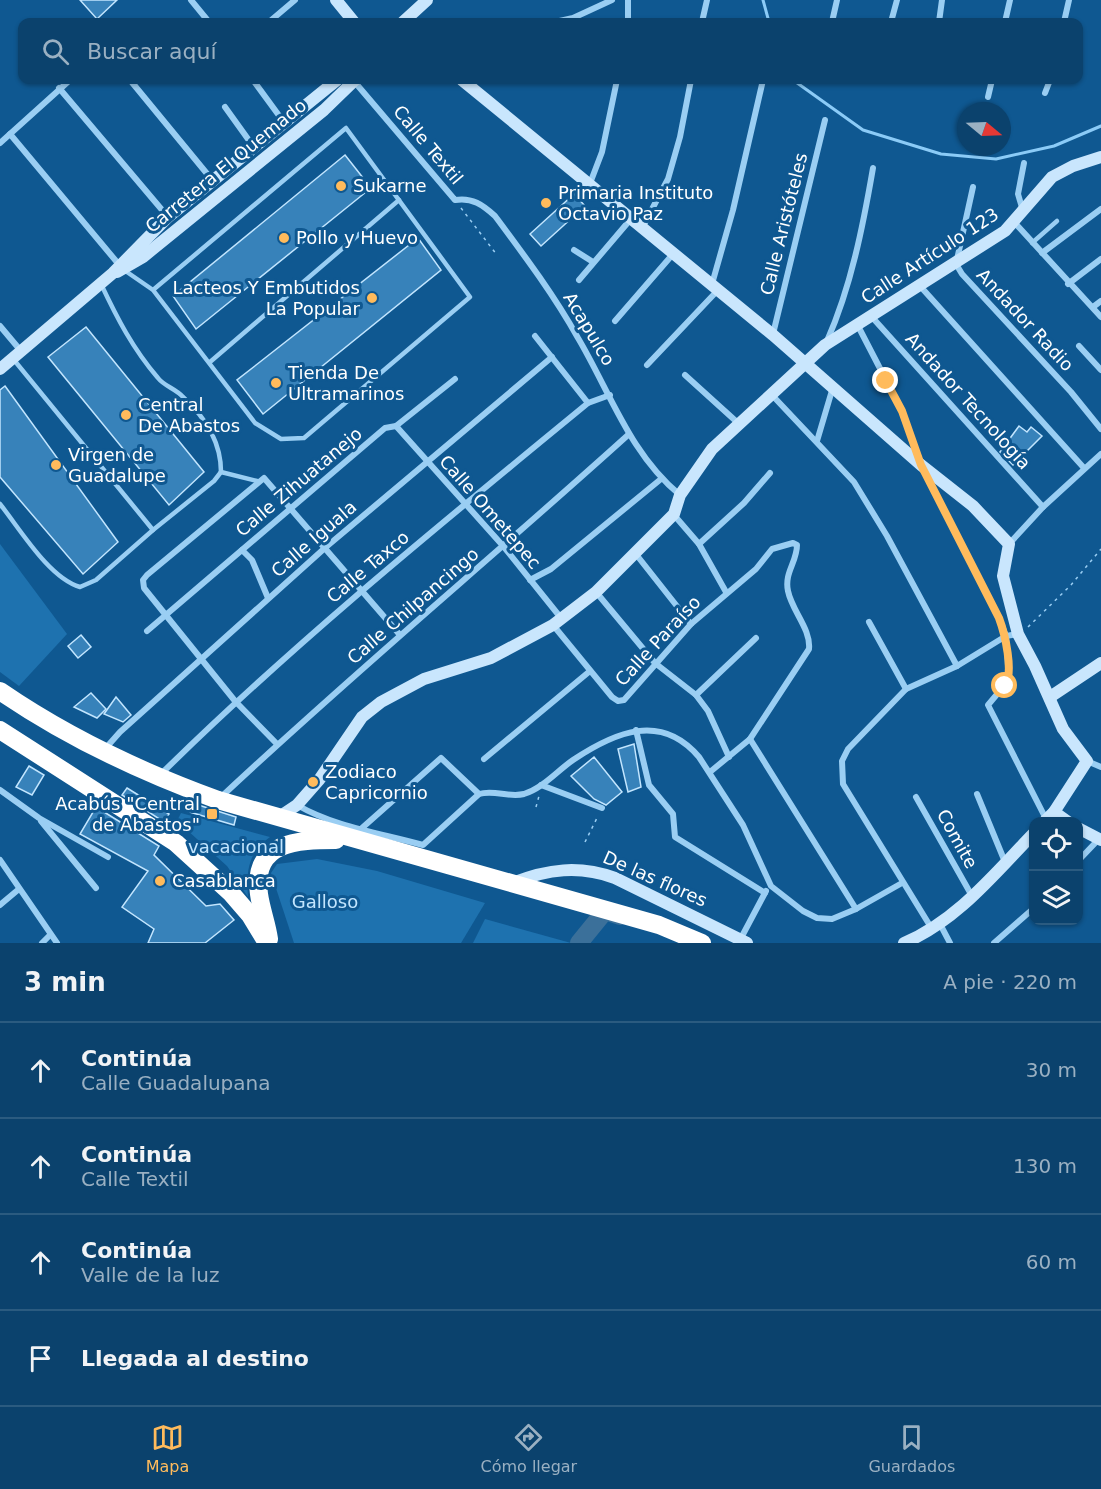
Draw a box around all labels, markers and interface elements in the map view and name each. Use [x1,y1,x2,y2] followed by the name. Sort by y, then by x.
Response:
[18,18,1083,84] search box
[39,35,72,68] icon: search
[87,39,217,64] text: Buscar aquí
[141,94,310,237] street label: Carretera El Quemado
[389,101,468,189] street label: Calle Textil
[957,102,1011,156] north arrow
[756,150,811,297] street label: Calle Aristóteles
[353,175,427,196] place label: Sukarne
[334,179,348,193] marker: Sukarne
[558,182,713,224] place label: Primaria Instituto Octavio Paz
[539,196,553,210] marker: Primaria Instituto Octavio Paz
[857,203,1002,308] street label: Calle Artículo 123
[296,227,418,248] place label: Pollo y Huevo
[277,231,291,245] marker: Pollo y Huevo
[973,264,1078,375] street label: Andador Radio
[172,277,361,319] place label: Lacteos Y Embutidos La Popular
[559,288,619,369] street label: Acapulco
[365,291,379,305] marker: Lacteos Y Embutidos La Popular
[902,328,1035,473] street label: Andador Tecnología
[287,362,404,404] place label: Tienda De Ultramarinos
[872,367,898,393] route end
[269,376,283,390] marker: Tienda De Ultramarinos
[138,394,240,436] place label: Central De Abastos
[119,408,133,422] marker: Central De Abastos
[231,423,366,540] street label: Calle Zihuatanejo
[68,444,166,486] place label: Virgen de Guadalupe
[435,451,545,573] street label: Calle Ometepec
[49,458,63,472] marker: Virgen de Guadalupe
[267,496,360,581] street label: Calle Iguala
[322,526,413,607] street label: Calle Taxco
[343,543,483,668] street label: Calle Chilpancingo
[611,591,705,690] street label: Calle Paraíso
[991,672,1017,698] route start
[325,761,428,803] place label: Zodiaco Capricornio
[306,775,320,789] marker: Zodiaco Capricornio
[55,793,200,835] place label: Acabús "Central de Abastos"
[933,806,982,872] street label: Comite
[205,807,219,821] marker: Acabús "Central de Abastos"
[1029,817,1083,925] map controls
[1029,817,1083,871] button: locate
[188,836,284,857] park label: vacacional
[600,846,710,911] street label: De las flores
[172,870,276,891] place label: Casablanca
[1029,871,1083,925] button: layers
[153,874,167,888] marker: Casablanca
[292,891,358,912] park label: Galloso
[24,967,106,997] text: 3 min
[943,970,1077,994] text: A pie · 220 m
[81,1046,192,1071] text: Continúa
[24,1054,57,1087] icon: ahead
[1026,1058,1077,1082] text: 30 m
[81,1071,271,1095] text: Calle Guadalupana
[81,1142,192,1167] text: Continúa
[24,1150,57,1183] icon: ahead
[1013,1154,1077,1178] text: 130 m
[81,1167,189,1191] text: Calle Textil
[81,1238,192,1263] text: Continúa
[24,1246,57,1279] icon: ahead
[1026,1250,1077,1274] text: 60 m
[81,1263,219,1287] text: Valle de la luz
[24,1342,57,1375] icon: arrive
[81,1346,309,1371] text: Llegada al destino
[146,1421,189,1476] tab: Mapa
[480,1421,577,1476] tab: Cómo llegar
[868,1421,955,1476] tab: Guardados

